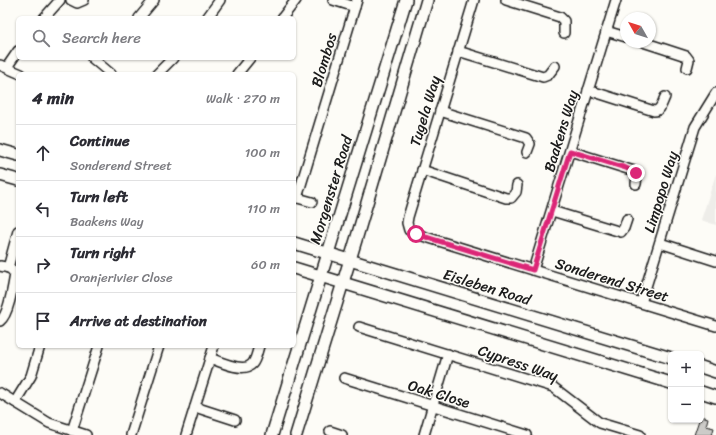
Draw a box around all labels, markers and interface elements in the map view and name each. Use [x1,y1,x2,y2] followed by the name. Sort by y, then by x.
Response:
[620,12,656,48] north arrow
[16,16,296,60] search box
[62,25,141,51] text: Search here
[30,27,52,49] icon: search
[303,30,345,90] street label: Blombos
[402,72,448,150] street label: Tugela Way
[32,83,74,113] text: 4 min
[536,86,586,175] street label: Baakens Way
[206,87,280,110] text: Walk · 270 m
[70,128,130,154] text: Continue
[302,131,360,248] street label: Morgenster Road
[245,141,280,164] text: 100 m
[32,142,54,164] icon: ahead
[636,148,686,236] street label: Limpopo Way
[70,154,172,177] text: Sonderend Street
[627,164,645,182] route end
[70,184,128,210] text: Turn left
[247,197,280,220] text: 110 m
[32,198,54,220] icon: left
[70,210,143,233] text: Baakens Way
[407,225,425,243] route start
[70,240,135,266] text: Turn right
[552,250,672,310] street label: Sonderend Street
[251,253,280,276] text: 60 m
[32,254,54,276] icon: right
[440,261,535,313] street label: Eisleben Road
[70,266,173,289] text: Oranjerivier Close
[70,308,207,334] text: Arrive at destination
[32,310,54,332] icon: arrive
[474,337,562,389] street label: Cypress Way
[668,351,704,423] map controls
[668,351,704,387] button: +
[405,372,473,416] street label: Oak Close
[668,387,704,423] button: −

